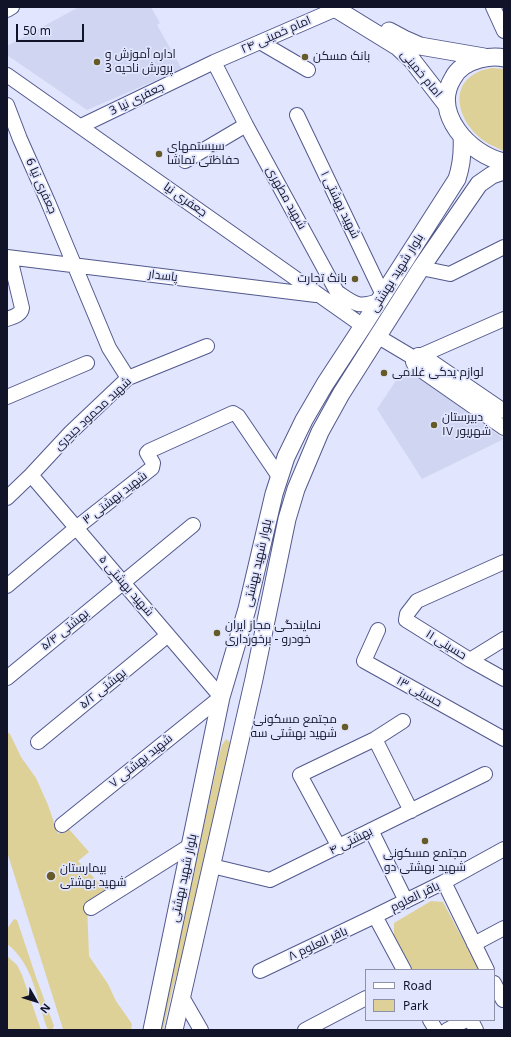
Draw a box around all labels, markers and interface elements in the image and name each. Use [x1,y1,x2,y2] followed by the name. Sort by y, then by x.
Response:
[239,13,313,57] street label: امام خمینی ۲۴
[18,16,86,42] scale bar
[23,22,51,39] text: 50 m
[397,47,445,101] street label: امام خمینی
[105,48,176,76] place label: اداره آموزش و پرورش ناحیه 3
[313,50,370,64] place label: بانک مسکن
[300,52,310,62] marker: بانک مسکن
[92,57,102,67] marker: اداره آموزش و پرورش ناحیه 3
[107,79,167,119] street label: جعفری نیا 3
[167,140,239,168] place label: سیستمهای حفاظتی تماشا
[154,149,164,159] marker: سیستمهای حفاظتی تماشا
[22,156,60,216] street label: جعفری نیا 6
[263,164,309,232] street label: شهید مطهری
[317,169,363,241] street label: شهید بهشتی ۱
[161,180,209,220] street label: جعفری نیا
[367,231,427,315] street label: بلوار شهید بهشتی
[147,267,179,285] street label: پاسدار
[298,272,347,286] place label: بانک تجارت
[350,274,360,284] marker: بانک تجارت
[392,366,484,380] place label: لوازم یدکی غلامی
[379,368,389,378] marker: لوازم یدکی غلامی
[51,375,135,453] street label: شهید محمود حیدری
[442,411,491,439] place label: دبیرستان ۱۷ شهریور
[429,420,439,430] marker: دبیرستان ۱۷ شهریور
[80,468,150,528] street label: شهید بهشتی ۳
[241,518,275,608] street label: بلوار شهید بهشتی
[96,553,156,619] street label: شهید بهشتی ۵
[38,606,92,654] street label: بهشتی ۵/۴
[225,619,321,647] place label: نمایندگی مجاز ایران خودرو - برخورداری
[423,627,469,663] street label: حسینی ۱۱
[212,628,222,638] marker: نمایندگی مجاز ایران خودرو - برخورداری
[77,666,129,712] street label: بهشتی ۵/۲
[394,674,444,710] street label: حسینی ۱۳
[251,713,337,741] place label: مجتمع مسکونی شهید بهشتی سه
[340,722,350,732] marker: مجتمع مسکونی شهید بهشتی سه
[107,731,175,791] street label: شهید بهشتی ۷
[327,824,375,858] street label: بهشتی ۴
[168,833,200,923] street label: بلوار شهید بهشتی
[420,836,430,846] marker: مجتمع مسکونی شهید بهشتی دو
[383,847,467,875] place label: مجتمع مسکونی شهید بهشتی دو
[60,862,126,890] place label: بیمارستان شهید بهشتی
[45,870,57,882] marker: بیمارستان شهید بهشتی
[388,879,442,915] street label: باقر العلوم
[286,924,350,964] street label: باقر العلوم ۸
[365,969,495,1021] legend
[403,977,432,994] text: Road
[16,981,56,1021] north arrow
[403,997,428,1014] text: Park
[37,1001,54,1017] text: N

